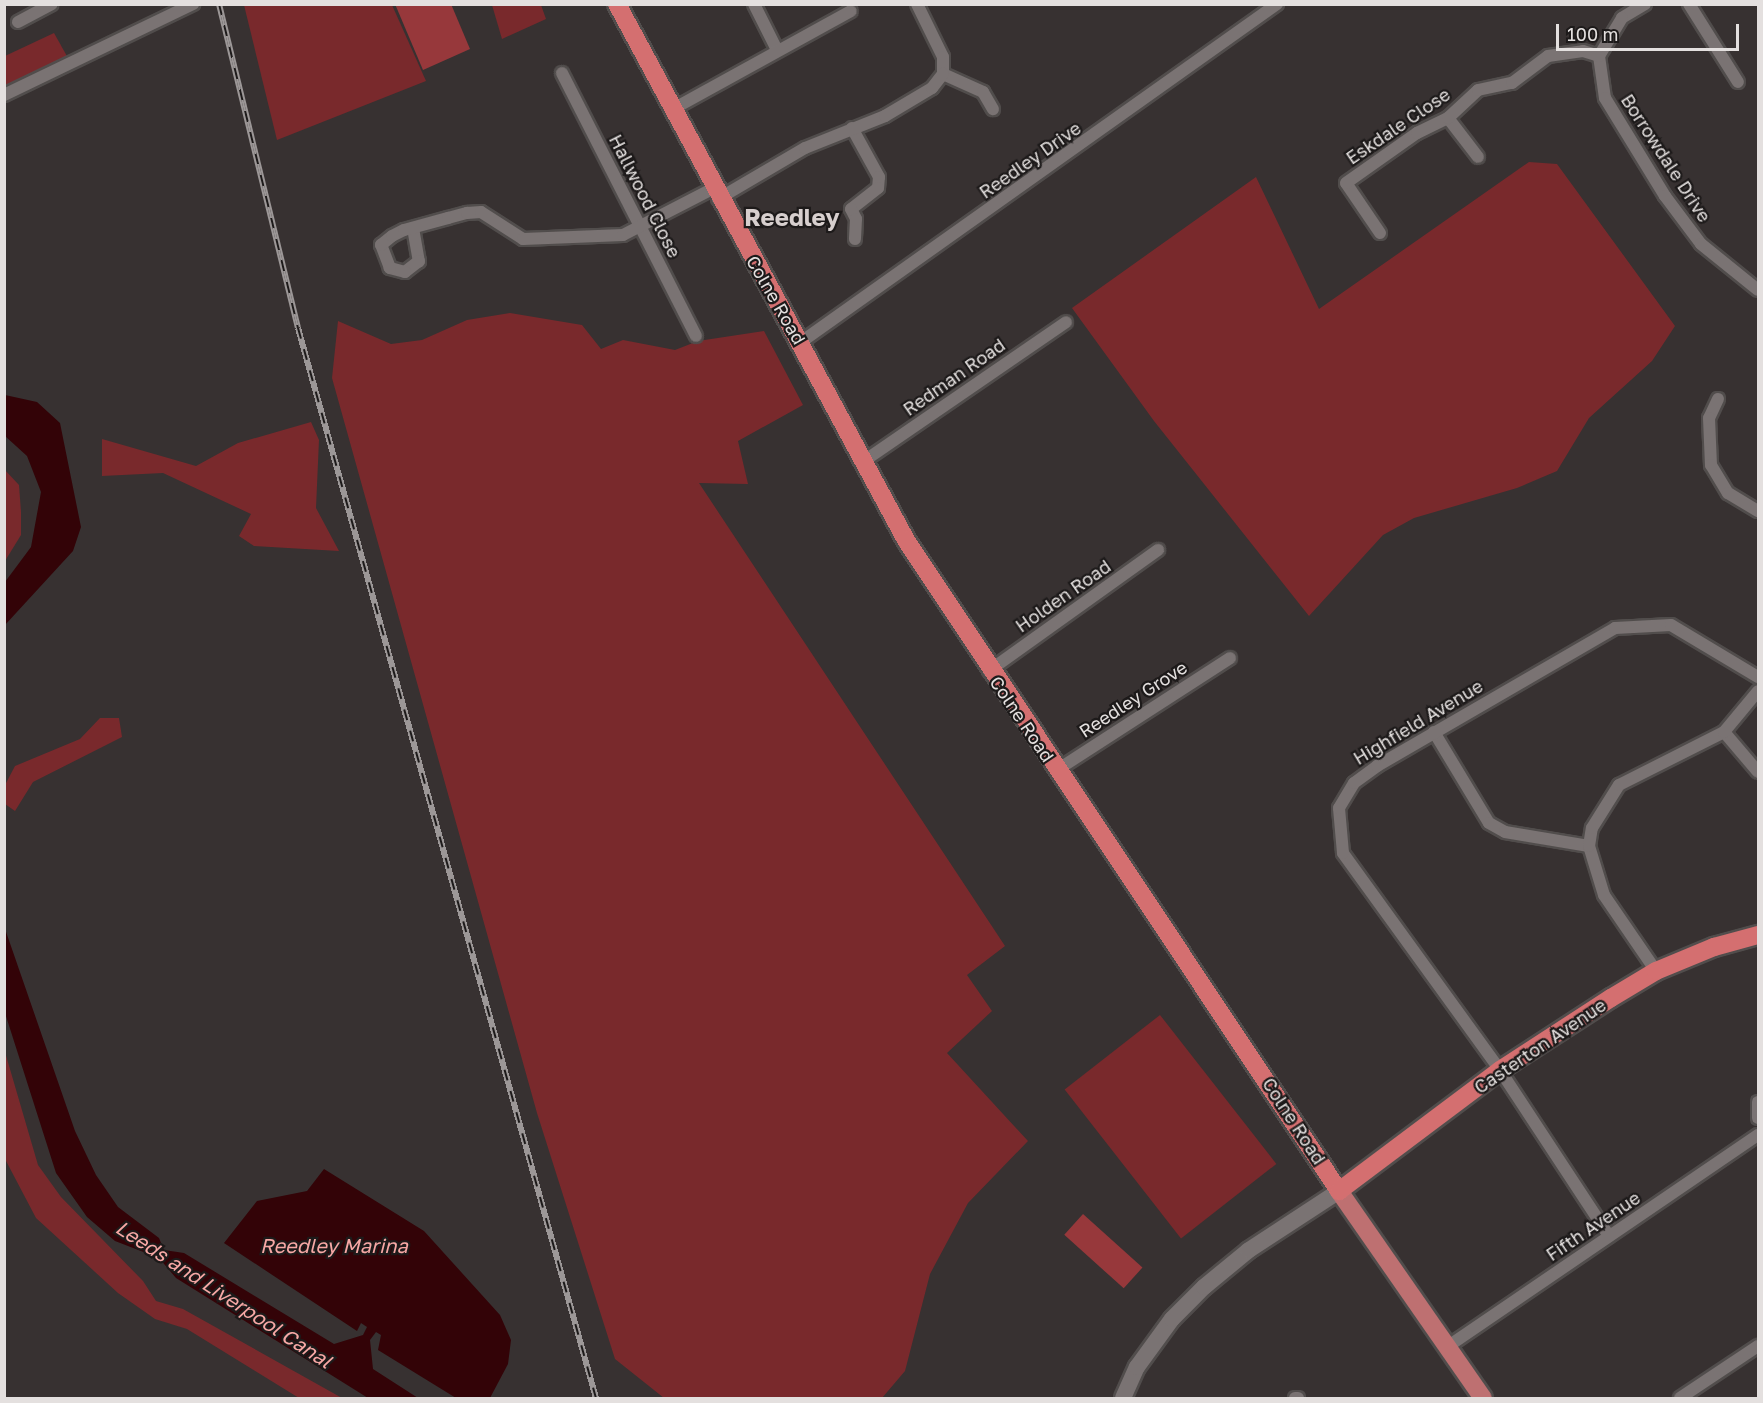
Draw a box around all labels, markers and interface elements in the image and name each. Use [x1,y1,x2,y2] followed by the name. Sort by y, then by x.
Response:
[1559,12,1742,50] scale bar
[1567,23,1618,45] text: 100 m
[1342,83,1454,169] street label: Eskdale Close
[1617,90,1715,226] street label: Borrowdale Drive
[975,117,1085,203] street label: Reedley Drive
[605,131,685,261] street label: Hallwood Close
[744,203,840,231] district label: Reedley
[742,252,810,348] street label: Colne Road
[899,334,1009,420] street label: Redman Road
[1011,555,1115,637] street label: Holden Road
[1075,656,1191,742] street label: Reedley Grove
[985,672,1059,766] street label: Colne Road
[1349,675,1487,769] street label: Highfield Avenue
[1470,994,1610,1098] street label: Casterton Avenue
[1258,1074,1330,1168] street label: Colne Road
[1542,1187,1644,1265] street label: Fifth Avenue
[111,1215,337,1373] water label: Leeds and Liverpool Canal
[260,1233,408,1257] water label: Reedley Marina

